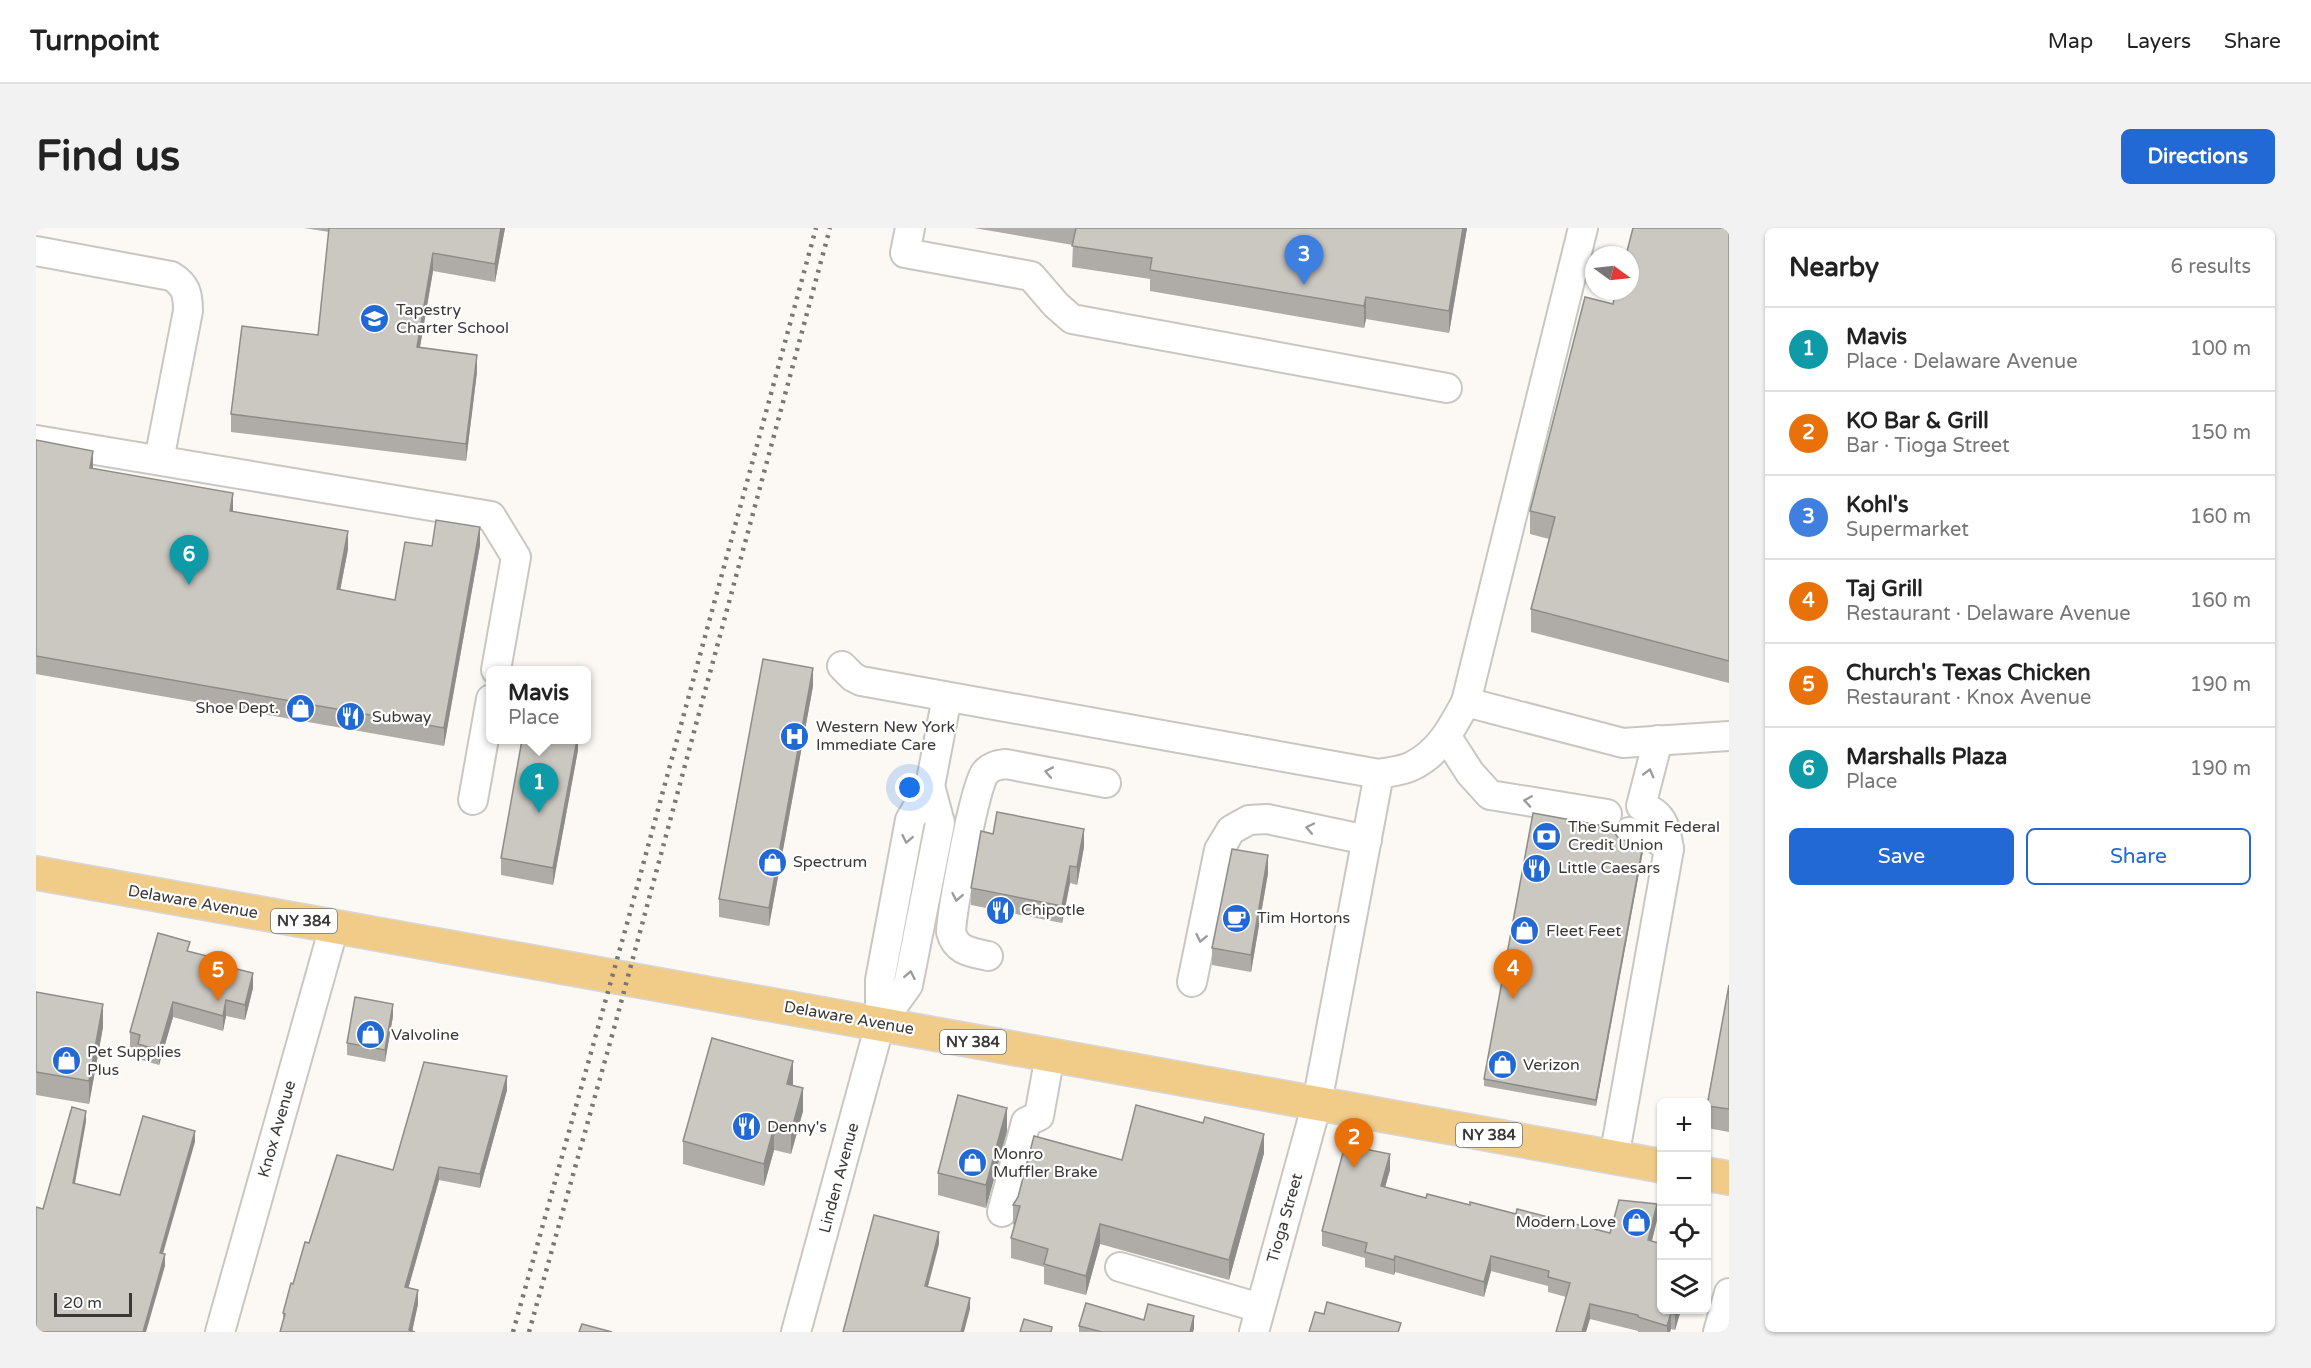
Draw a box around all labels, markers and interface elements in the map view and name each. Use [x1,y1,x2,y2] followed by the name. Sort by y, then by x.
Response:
[30,24,159,58] text: Turnpoint
[2048,29,2093,54] text: Map
[2126,29,2191,54] text: Layers
[2224,29,2281,54] text: Share
[2121,129,2275,184] button: Directions
[36,131,180,182] text: Find us
[1284,236,1324,285] pin: 3
[1585,246,1639,300] north arrow
[1789,252,1879,283] text: Nearby
[2171,255,2251,279] text: 6 results
[396,300,509,338] place label: Tapestry Charter School
[359,303,391,335] school or university icon: Tapestry Charter School
[1846,324,1907,350] text: Mavis
[1802,337,1815,361] text: 1
[2190,337,2251,361] text: 100 m
[1846,350,2077,374] text: Place · Delaware Avenue
[1846,408,1989,434] text: KO Bar & Grill
[1802,421,1815,445] text: 2
[2190,421,2251,445] text: 150 m
[1846,434,2010,458] text: Bar · Tioga Street
[1846,492,1908,518] text: Kohl's
[1802,505,1815,529] text: 3
[2190,505,2251,529] text: 160 m
[1846,518,1969,542] text: Supermarket
[170,536,208,585] pin: 6
[1846,576,1923,602] text: Taj Grill
[1802,589,1815,613] text: 4
[2190,589,2251,613] text: 160 m
[1846,602,2131,626] text: Restaurant · Delaware Avenue
[1846,660,2091,686] text: Church's Texas Chicken
[486,666,591,744] popup
[1802,673,1815,697] text: 5
[2190,673,2251,697] text: 190 m
[508,680,569,706] text: Mavis
[1846,686,2091,710] text: Restaurant · Knox Avenue
[284,692,316,724] shop icon: Shoe Dept.
[196,698,279,718] place label: Shoe Dept.
[335,701,367,733] restaurant icon: Subway
[508,706,559,730] text: Place
[372,707,432,727] place label: Subway
[816,717,956,755] place label: Western New York Immediate Care
[779,720,811,752] hospital icon: Western New York Immediate Care
[1846,744,2007,770] text: Marshalls Plaza
[1802,757,1815,781] text: 6
[2190,757,2251,781] text: 190 m
[520,764,558,813] pin: 1
[1044,766,1054,779] one-way arrow
[1642,768,1655,778] one-way arrow
[1846,770,1897,794] text: Place
[895,773,924,802] your location
[1524,796,1533,808] one-way arrow
[1568,817,1720,855] place label: The Summit Federal Credit Union
[1531,820,1563,852] bank icon: The Summit Federal Credit Union
[1305,822,1315,835] one-way arrow
[1789,828,2014,885] button: Save
[2026,828,2251,885] button: Share
[901,833,914,843] one-way arrow
[756,846,788,878] shop icon: Spectrum
[793,852,867,872] place label: Spectrum
[1521,852,1553,884] restaurant icon: Little Caesars
[1558,858,1660,878] place label: Little Caesars
[126,881,260,923] street label: Delaware Avenue
[951,892,964,902] one-way arrow
[984,894,1016,926] restaurant icon: Chipotle
[1021,900,1085,920] place label: Chipotle
[1220,902,1252,934] cafe icon: Tim Hortons
[1257,908,1350,928] place label: Tim Hortons
[271,909,337,933] road number: NY 384
[1509,915,1541,947] shop icon: Fleet Feet
[1546,921,1621,941] place label: Fleet Feet
[1195,933,1208,943] one-way arrow
[1494,950,1532,999] pin: 4
[198,952,237,1001] pin: 5
[903,970,916,980] one-way arrow
[782,997,916,1039] street label: Delaware Avenue
[354,1019,386,1051] shop icon: Valvoline
[391,1025,459,1045] place label: Valvoline
[940,1030,1006,1054] road number: NY 384
[87,1042,181,1080] place label: Pet Supplies Plus
[50,1045,82,1077] shop icon: Pet Supplies Plus
[1486,1049,1518,1081] shop icon: Verizon
[1523,1055,1580,1075] place label: Verizon
[254,1078,300,1180] street label: Knox Avenue
[1657,1098,1711,1314] map controls
[1657,1098,1711,1152] button: +
[730,1111,762,1143] restaurant icon: Denny's
[767,1117,827,1137] place label: Denny's
[1334,1118,1374,1168] pin: 2
[815,1121,863,1235] street label: Linden Avenue
[1456,1123,1522,1147] road number: NY 384
[993,1144,1098,1182] place label: Monro Muffler Brake
[956,1147,988,1179] shop icon: Monro Muffler Brake
[1657,1152,1711,1206] button: −
[1263,1171,1307,1265] street label: Tioga Street
[1621,1206,1653,1238] shop icon: Modern Love
[1657,1206,1711,1260] button: locate
[1516,1212,1616,1232] place label: Modern Love
[1657,1260,1711,1314] button: layers
[54,1290,132,1318] scale bar
[63,1293,102,1313] text: 20 m

